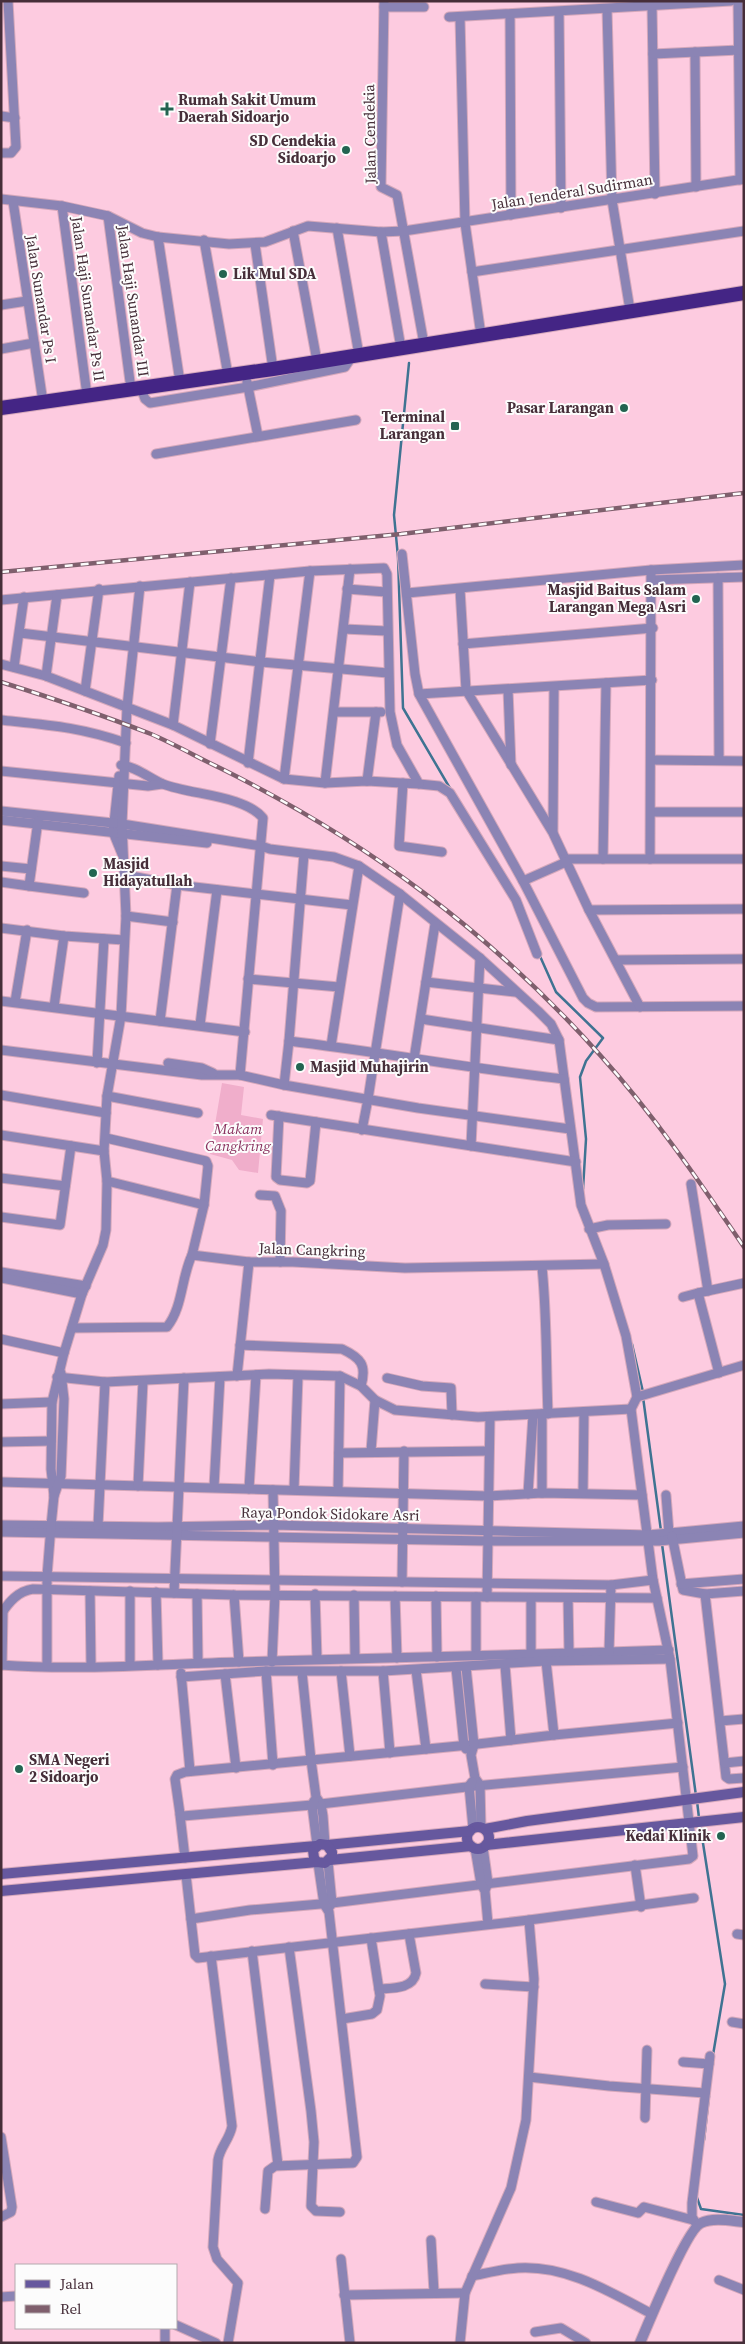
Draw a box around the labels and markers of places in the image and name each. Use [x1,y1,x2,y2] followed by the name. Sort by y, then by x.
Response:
[178,89,316,127] place label: Rumah Sakit Umum Daerah Sidoarjo
[160,102,174,116] marker: Rumah Sakit Umum Daerah Sidoarjo
[250,130,337,168] place label: SD Cendekia Sidoarjo
[340,144,352,156] marker: SD Cendekia Sidoarjo
[233,263,316,284] place label: Lik Mul SDA
[217,268,229,280] marker: Lik Mul SDA
[507,397,614,418] place label: Pasar Larangan
[618,402,630,414] marker: Pasar Larangan
[379,406,445,444] place label: Terminal Larangan
[449,420,461,432] marker: Terminal Larangan
[547,579,686,617] place label: Masjid Baitus Salam Larangan Mega Asri
[690,593,702,605] marker: Masjid Baitus Salam Larangan Mega Asri
[103,853,192,891] place label: Masjid Hidayatullah
[87,867,99,879] marker: Masjid Hidayatullah
[310,1056,429,1077] place label: Masjid Muhajirin
[294,1061,306,1073] marker: Masjid Muhajirin
[29,1749,110,1787] place label: SMA Negeri 2 Sidoarjo
[13,1763,25,1775] marker: SMA Negeri 2 Sidoarjo
[626,1825,711,1846] place label: Kedai Klinik
[715,1830,727,1842] marker: Kedai Klinik

